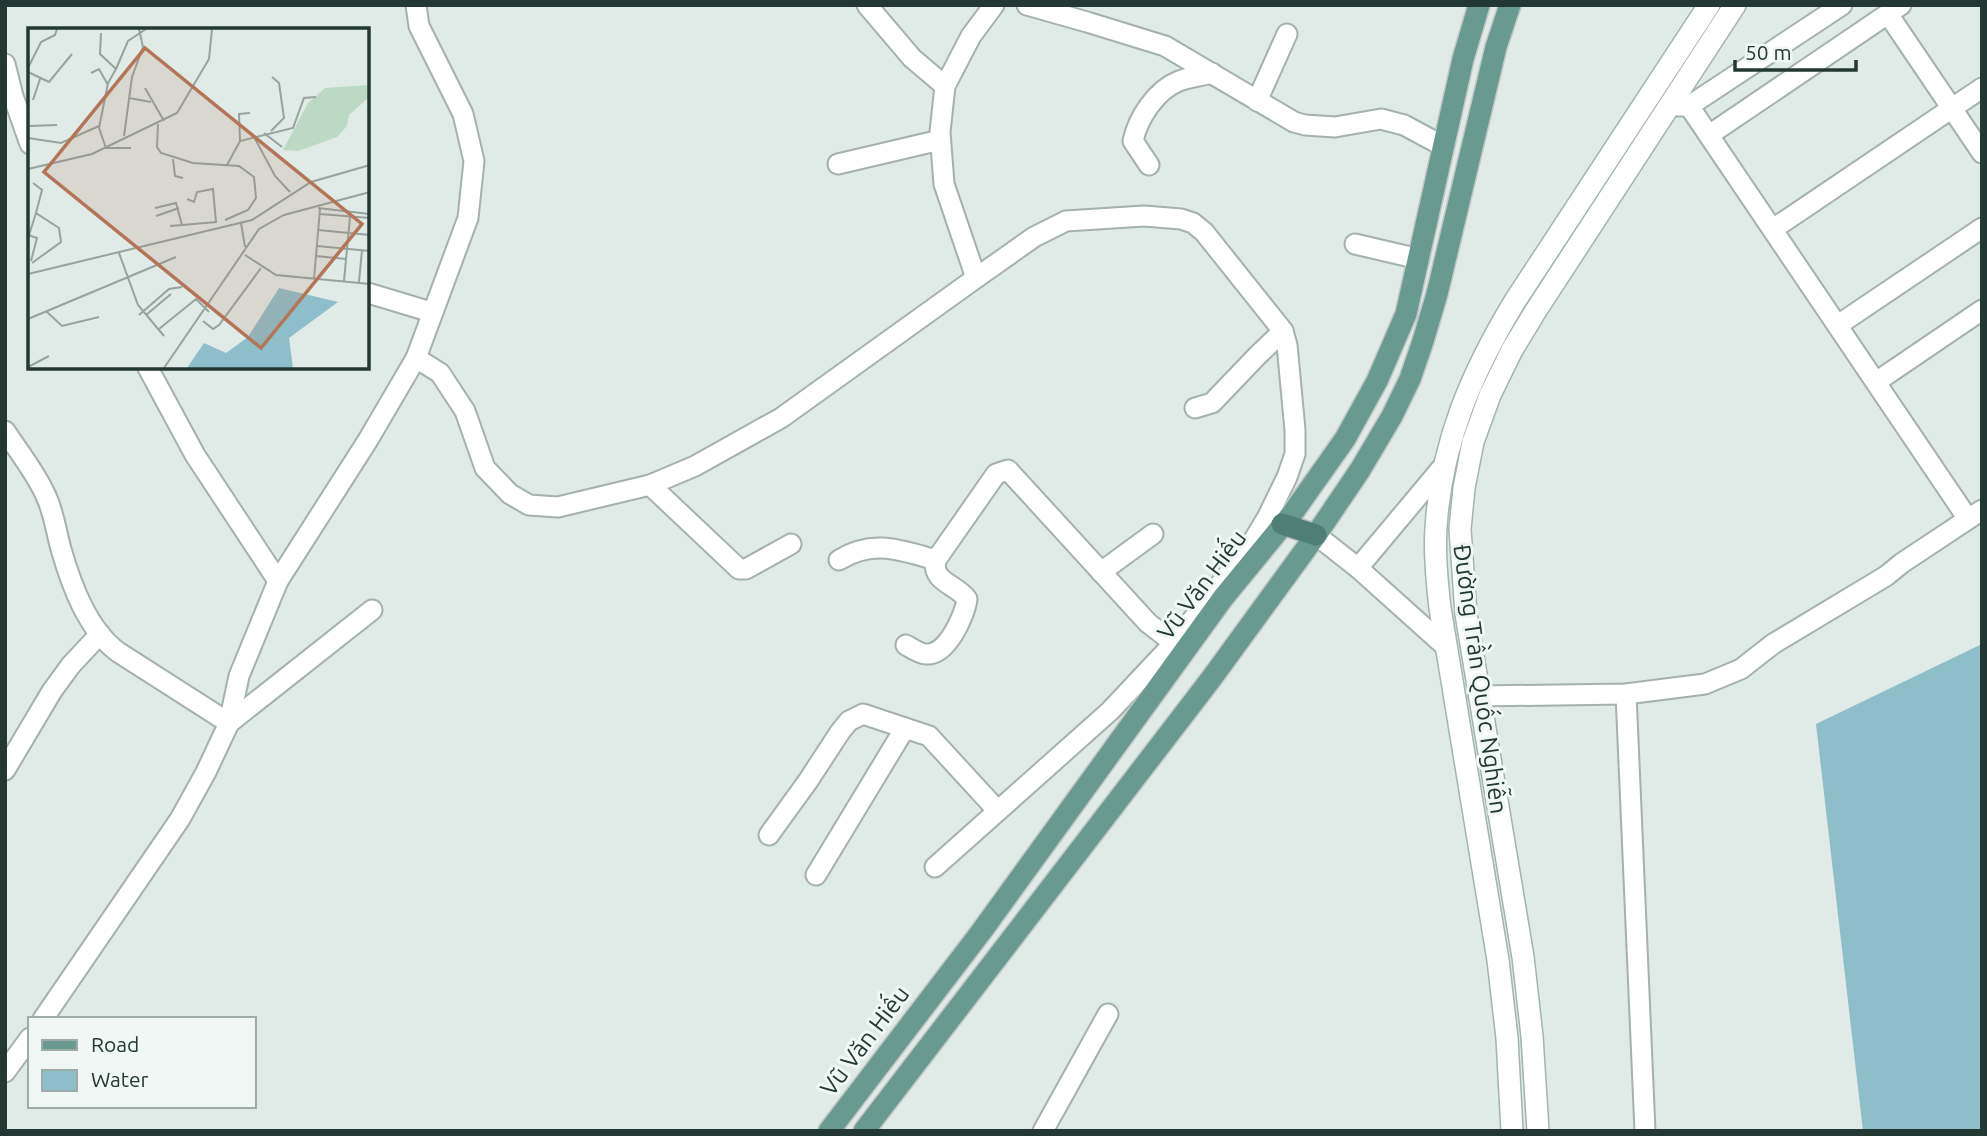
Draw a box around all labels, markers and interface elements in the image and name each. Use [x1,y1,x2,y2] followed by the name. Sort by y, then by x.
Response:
[28,28,369,369] inset map
[1735,28,1856,72] scale bar
[1745,40,1792,64] text: 50 m
[1149,522,1251,645] street label: Vũ Văn Hiếu
[1448,542,1517,816] street label: Đường Trần Quốc Nghiễn
[812,978,914,1101] street label: Vũ Văn Hiếu
[28,1017,256,1108] legend
[91,1032,139,1056] text: Road
[91,1067,149,1091] text: Water

